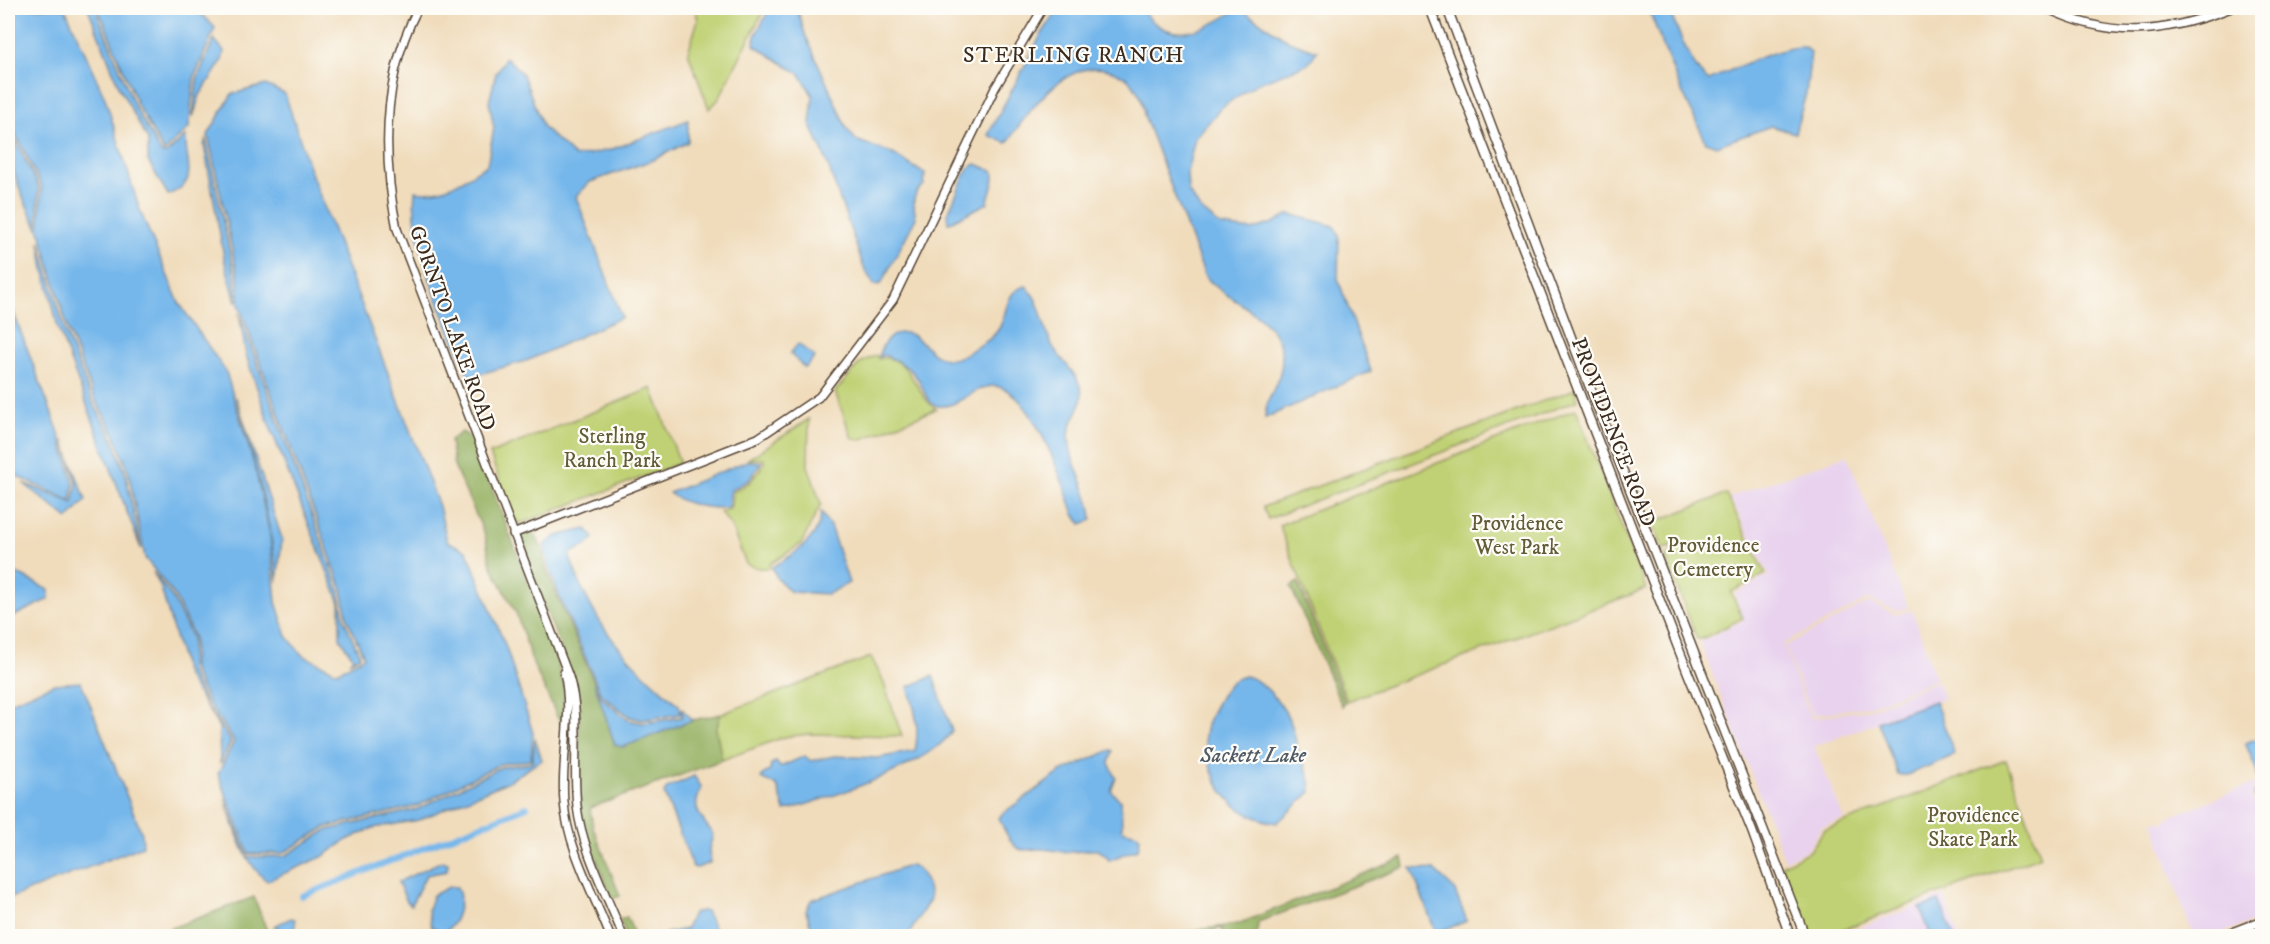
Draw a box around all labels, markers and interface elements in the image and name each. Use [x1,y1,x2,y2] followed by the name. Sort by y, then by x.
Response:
[963,42,1185,69] district label: STERLING RANCH
[403,222,501,434] street label: GORNTO LAKE ROAD
[1565,334,1661,531] street label: PROVIDENCE ROAD
[563,424,661,474] park label: Sterling Ranch Park
[1471,511,1564,561] park label: Providence West Park
[1667,533,1760,583] park label: Providence Cemetery
[1199,742,1307,769] water label: Sackett Lake
[1927,803,2020,853] park label: Providence Skate Park

